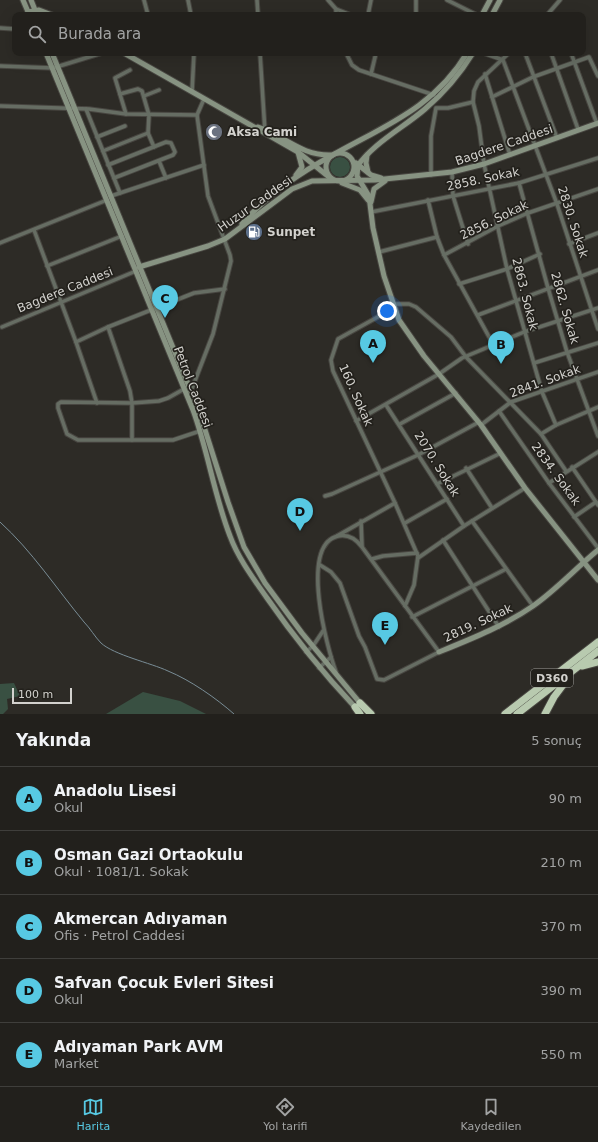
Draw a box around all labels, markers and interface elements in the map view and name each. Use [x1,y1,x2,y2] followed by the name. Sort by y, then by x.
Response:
[12,12,586,56] search box
[26,23,48,45] icon: search
[58,25,141,43] text: Burada ara
[204,122,224,142] mosque icon: Aksa Cami
[453,122,555,168] street label: Bagdere Caddesi
[227,125,297,139] place label: Aksa Cami
[445,164,521,194] street label: 2858. Sokak
[215,173,295,235] street label: Huzur Caddesi
[555,185,591,259] street label: 2830. Sokak
[458,197,530,243] street label: 2856. Sokak
[244,222,264,242] fuel station icon: Sunpet
[267,225,315,239] place label: Sunpet
[509,256,541,332] street label: 2863. Sokak
[15,264,115,316] street label: Bagdere Caddesi
[548,270,582,346] street label: 2862. Sokak
[152,285,178,318] pin: C
[377,301,397,321] your location
[360,330,386,363] pin: A
[488,331,514,364] pin: B
[171,344,215,430] street label: Petrol Caddesi
[336,362,376,428] street label: 160. Sokak
[508,362,582,400] street label: 2841. Sokak
[411,429,463,499] street label: 2070. Sokak
[529,440,583,508] street label: 2834. Sokak
[287,498,313,531] pin: D
[441,601,515,645] street label: 2819. Sokak
[372,612,398,645] pin: E
[531,669,573,687] road number: D360
[12,686,72,705] scale bar
[18,688,53,701] text: 100 m
[16,730,91,750] text: Yakında
[531,733,582,748] text: 5 sonuç
[54,782,176,800] text: Anadolu Lisesi
[24,791,34,806] text: A
[549,791,582,806] text: 90 m
[54,800,83,815] text: Okul
[54,846,243,864] text: Osman Gazi Ortaokulu
[24,855,34,870] text: B
[540,855,582,870] text: 210 m
[54,864,189,879] text: Okul · 1081/1. Sokak
[54,910,228,928] text: Akmercan Adıyaman
[24,919,34,934] text: C
[540,919,582,934] text: 370 m
[54,928,185,943] text: Ofis · Petrol Caddesi
[54,974,274,992] text: Safvan Çocuk Evleri Sitesi
[24,983,34,998] text: D
[540,983,582,998] text: 390 m
[54,992,83,1007] text: Okul
[54,1038,223,1056] text: Adıyaman Park AVM
[25,1047,33,1062] text: E
[540,1047,582,1062] text: 550 m
[54,1056,99,1071] text: Market
[77,1096,110,1133] tab: Harita
[263,1096,307,1133] tab: Yol tarifi
[461,1096,521,1133] tab: Kaydedilen

